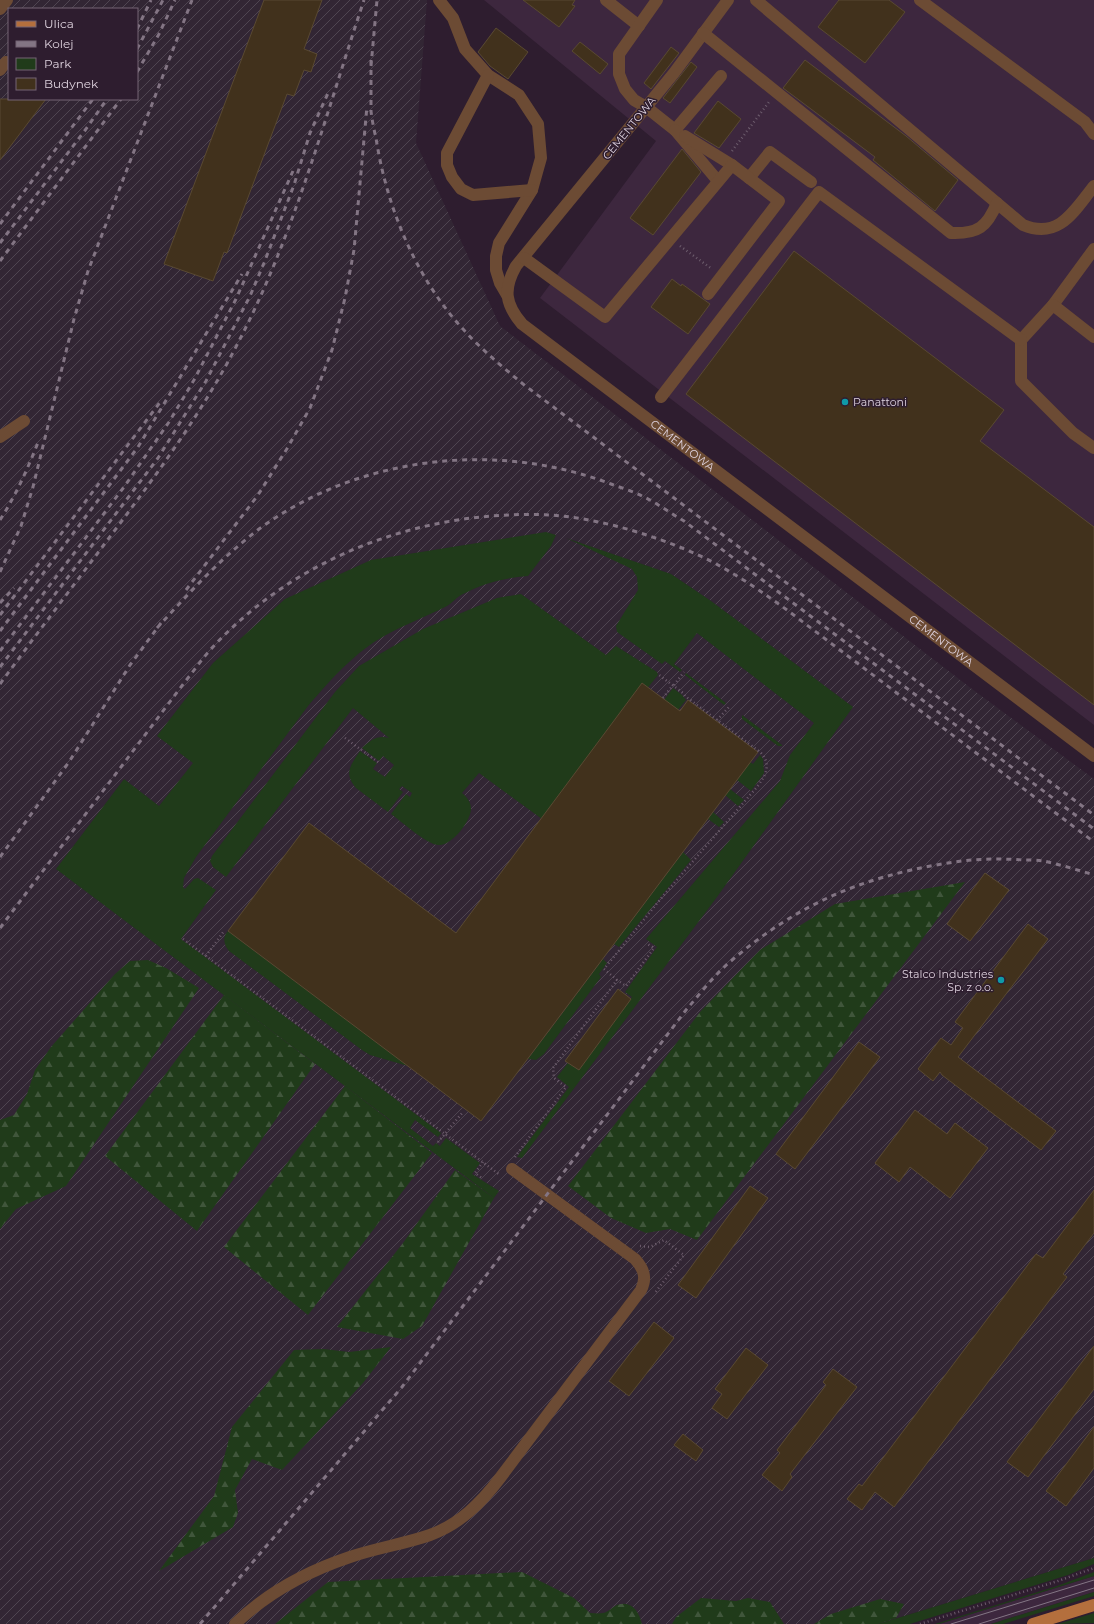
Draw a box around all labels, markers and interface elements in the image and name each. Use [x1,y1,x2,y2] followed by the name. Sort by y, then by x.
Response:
[8,8,138,100] legend
[44,16,74,31] text: Ulica
[44,36,73,51] text: Kolej
[44,56,72,71] text: Park
[44,76,99,91] text: Budynek
[599,94,659,162] street label: CEMENTOWA
[853,395,907,409] place label: Panattoni
[840,397,850,407] marker: Panattoni
[648,417,718,474] street label: CEMENTOWA
[906,612,976,669] street label: CEMENTOWA
[902,967,994,994] place label: Stalco Industries Sp. z o.o.
[996,975,1006,985] marker: Stalco Industries Sp. z o.o.

